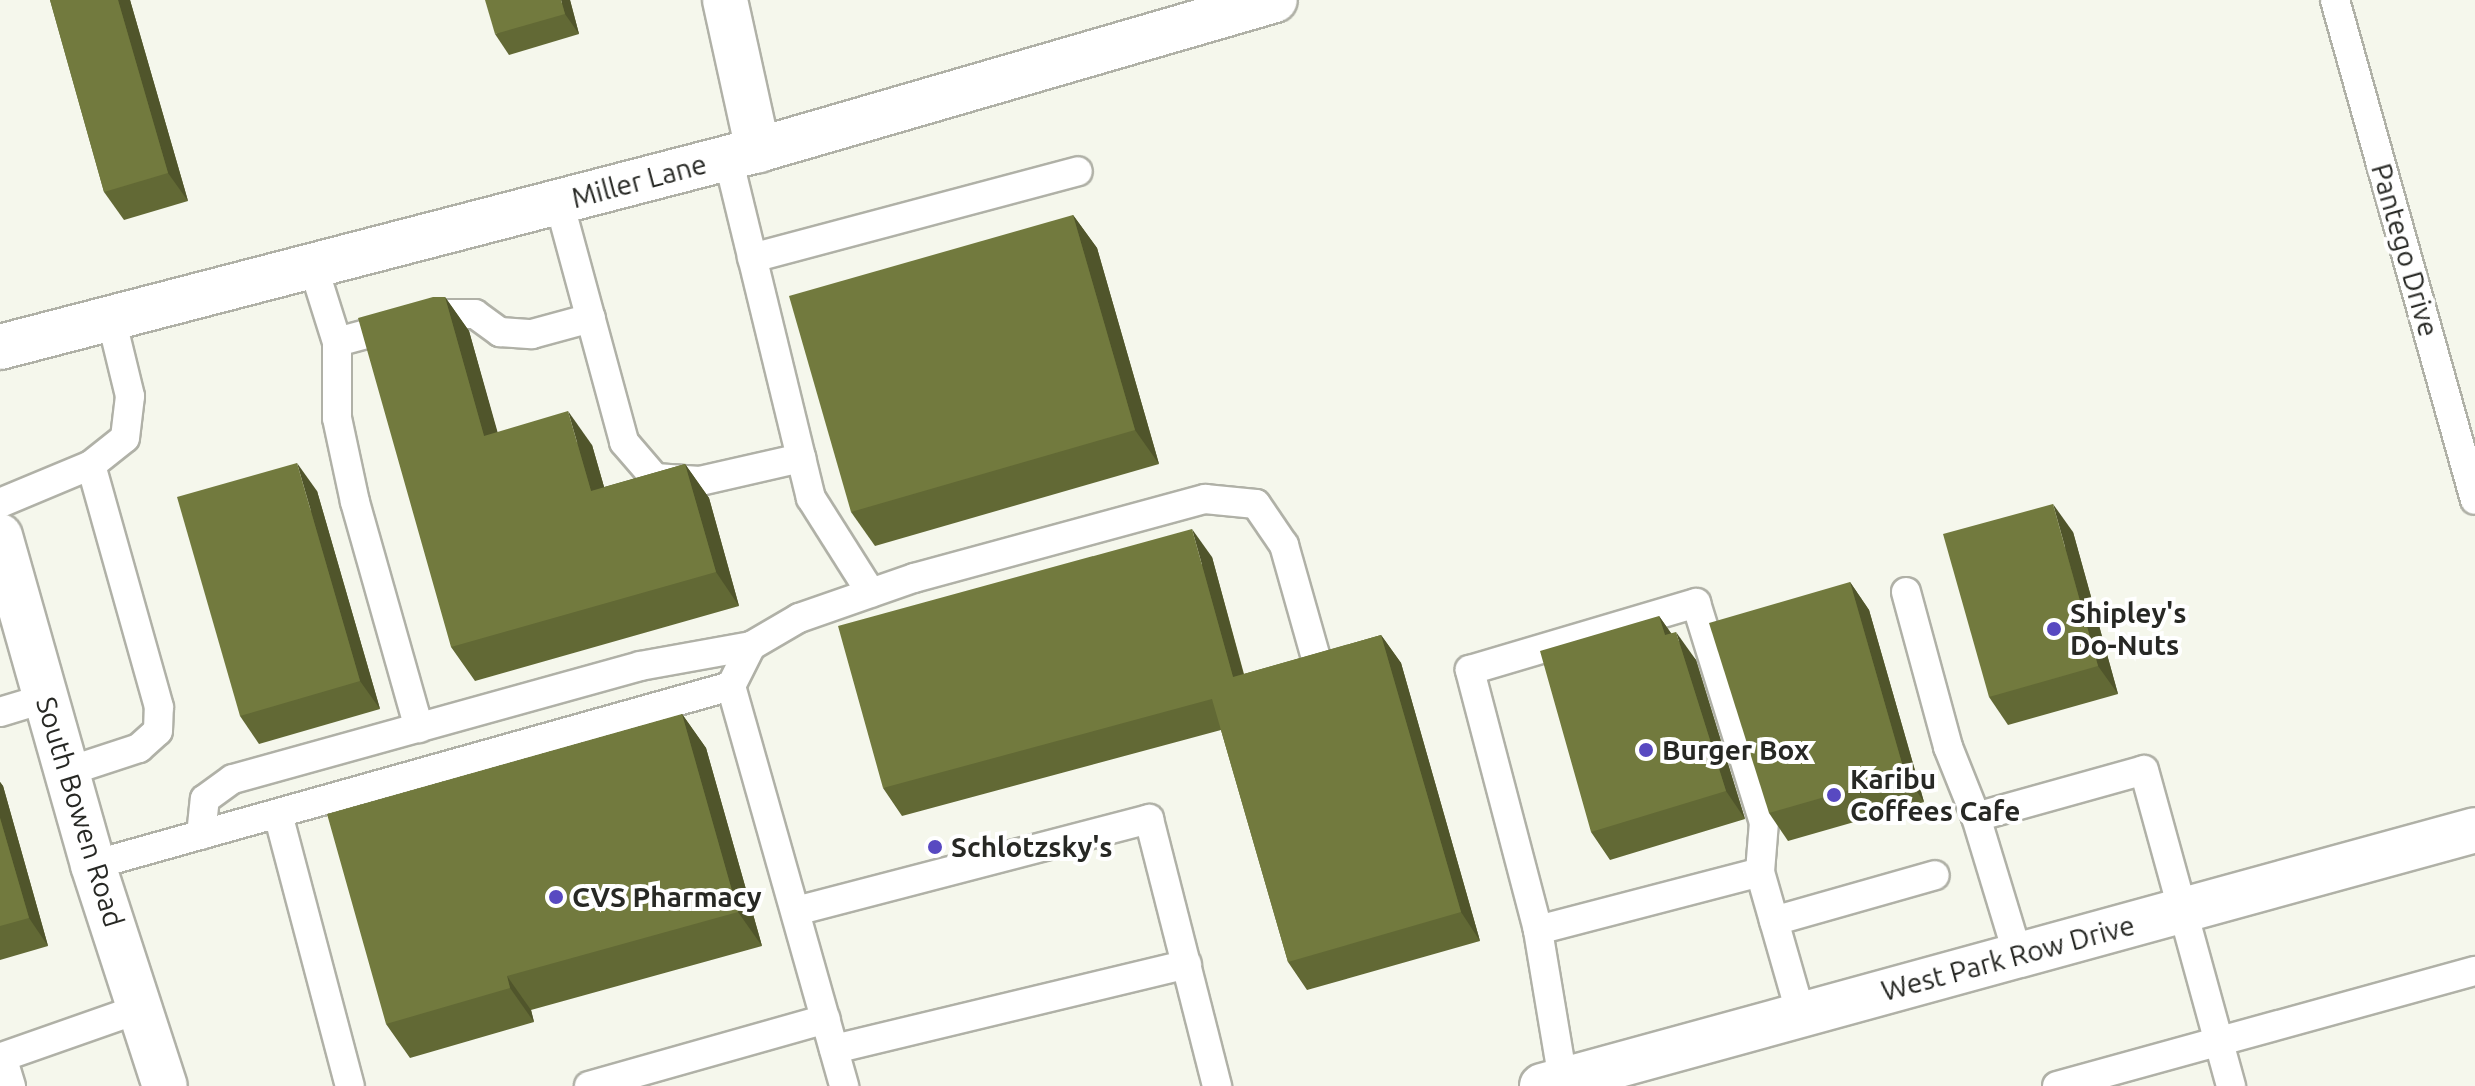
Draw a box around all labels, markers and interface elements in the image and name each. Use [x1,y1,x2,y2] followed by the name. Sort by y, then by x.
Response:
[568,147,710,215] street label: Miller Lane
[2364,160,2446,340] street label: Pantego Drive
[2070,596,2186,662] place label: Shipley's Do-Nuts
[2045,620,2063,638] marker: Shipley's Do-Nuts
[29,693,131,931] street label: South Bowen Road
[1662,733,1809,767] place label: Burger Box
[1637,741,1655,759] marker: Burger Box
[1850,762,2020,828] place label: Karibu Coffees Cafe
[1825,786,1843,804] marker: Karibu Coffees Cafe
[951,830,1112,864] place label: Schlotzsky's
[926,838,944,856] marker: Schlotzsky's
[572,880,762,914] place label: CVS Pharmacy
[547,888,565,906] marker: CVS Pharmacy
[1878,908,2138,1008] street label: West Park Row Drive

